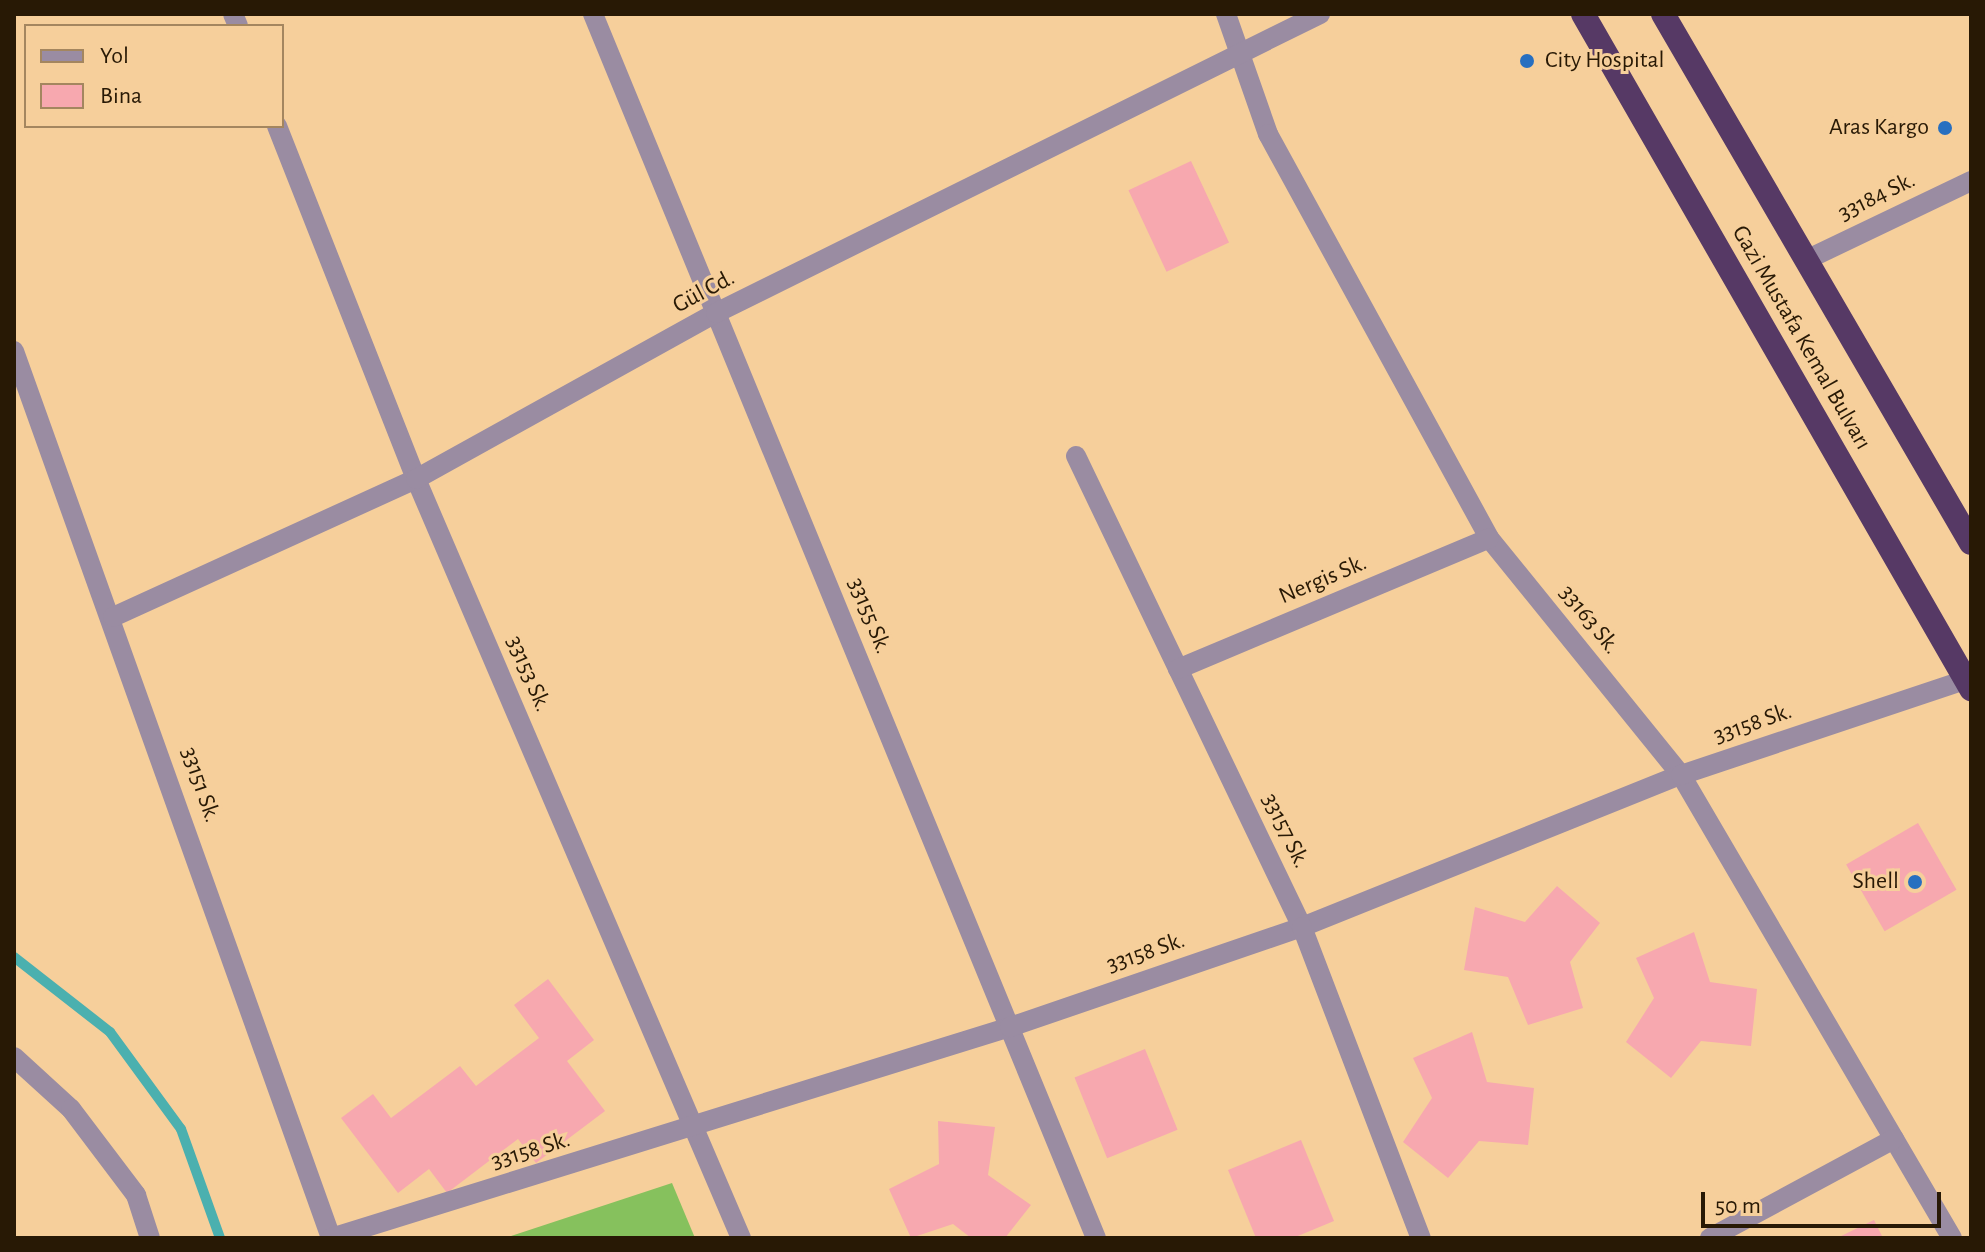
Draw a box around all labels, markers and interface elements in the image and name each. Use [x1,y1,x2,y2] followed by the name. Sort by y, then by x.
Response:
[24,24,284,128] legend
[100,44,129,68] text: Yol
[1545,47,1664,75] place label: City Hospital
[1516,50,1538,72] marker: City Hospital
[100,84,142,108] text: Bina
[1829,114,1929,142] place label: Aras Kargo
[1936,119,1954,137] marker: Aras Kargo
[1834,166,1920,228] street label: 33184 Sk.
[1725,221,1877,455] street label: Gazi Mustafa Kemal Bulvarı
[668,264,740,320] street label: Gül Cd.
[1275,549,1371,611] street label: Nergis Sk.
[841,574,897,658] street label: 33155 Sk.
[1552,580,1626,660] street label: 33163 Sk.
[499,632,557,716] street label: 33153 Sk.
[1710,697,1796,751] street label: 33158 Sk.
[174,744,226,826] street label: 33151 Sk.
[1255,789,1315,873] street label: 33157 Sk.
[1853,868,1899,896] place label: Shell
[1906,873,1924,891] marker: Shell
[1103,926,1189,980] street label: 33158 Sk.
[488,1125,574,1177] street label: 33158 Sk.
[1705,1176,1945,1226] scale bar
[1715,1194,1761,1218] text: 50 m

